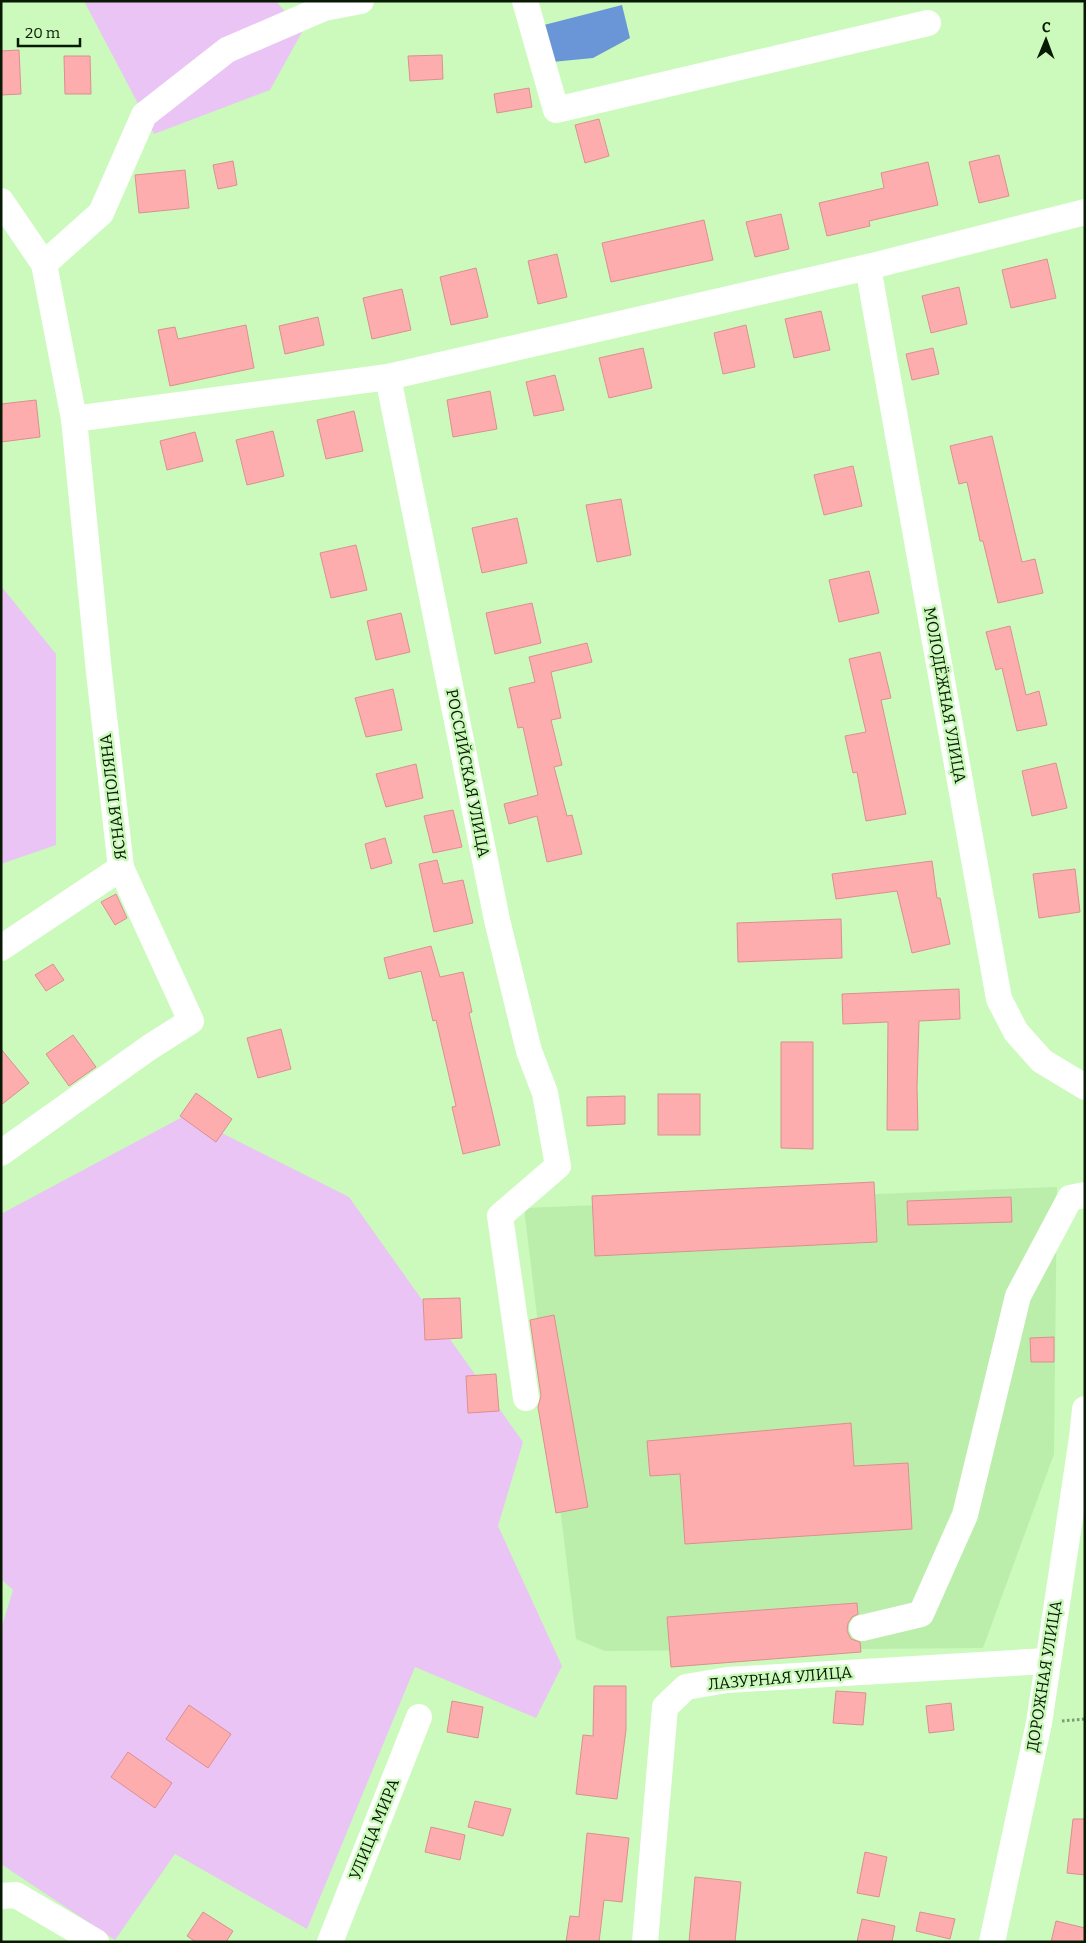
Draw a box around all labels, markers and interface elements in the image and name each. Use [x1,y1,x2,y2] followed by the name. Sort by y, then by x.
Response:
[18,15,80,47] scale bar
[1021,15,1071,65] north arrow
[1042,19,1051,36] text: С
[25,24,61,42] text: 20 m
[920,605,970,785] street label: МОЛОДЁЖНАЯ УЛИЦА
[442,687,495,859] street label: РОССИЙСКАЯ УЛИЦА
[96,732,130,861] street label: ЯСНАЯ ПОЛЯНА
[1023,1598,1065,1753] street label: ДОРОЖНАЯ УЛИЦА
[707,1662,853,1694] street label: ЛАЗУРНАЯ УЛИЦА
[345,1775,403,1882] street label: УЛИЦА МИРА

